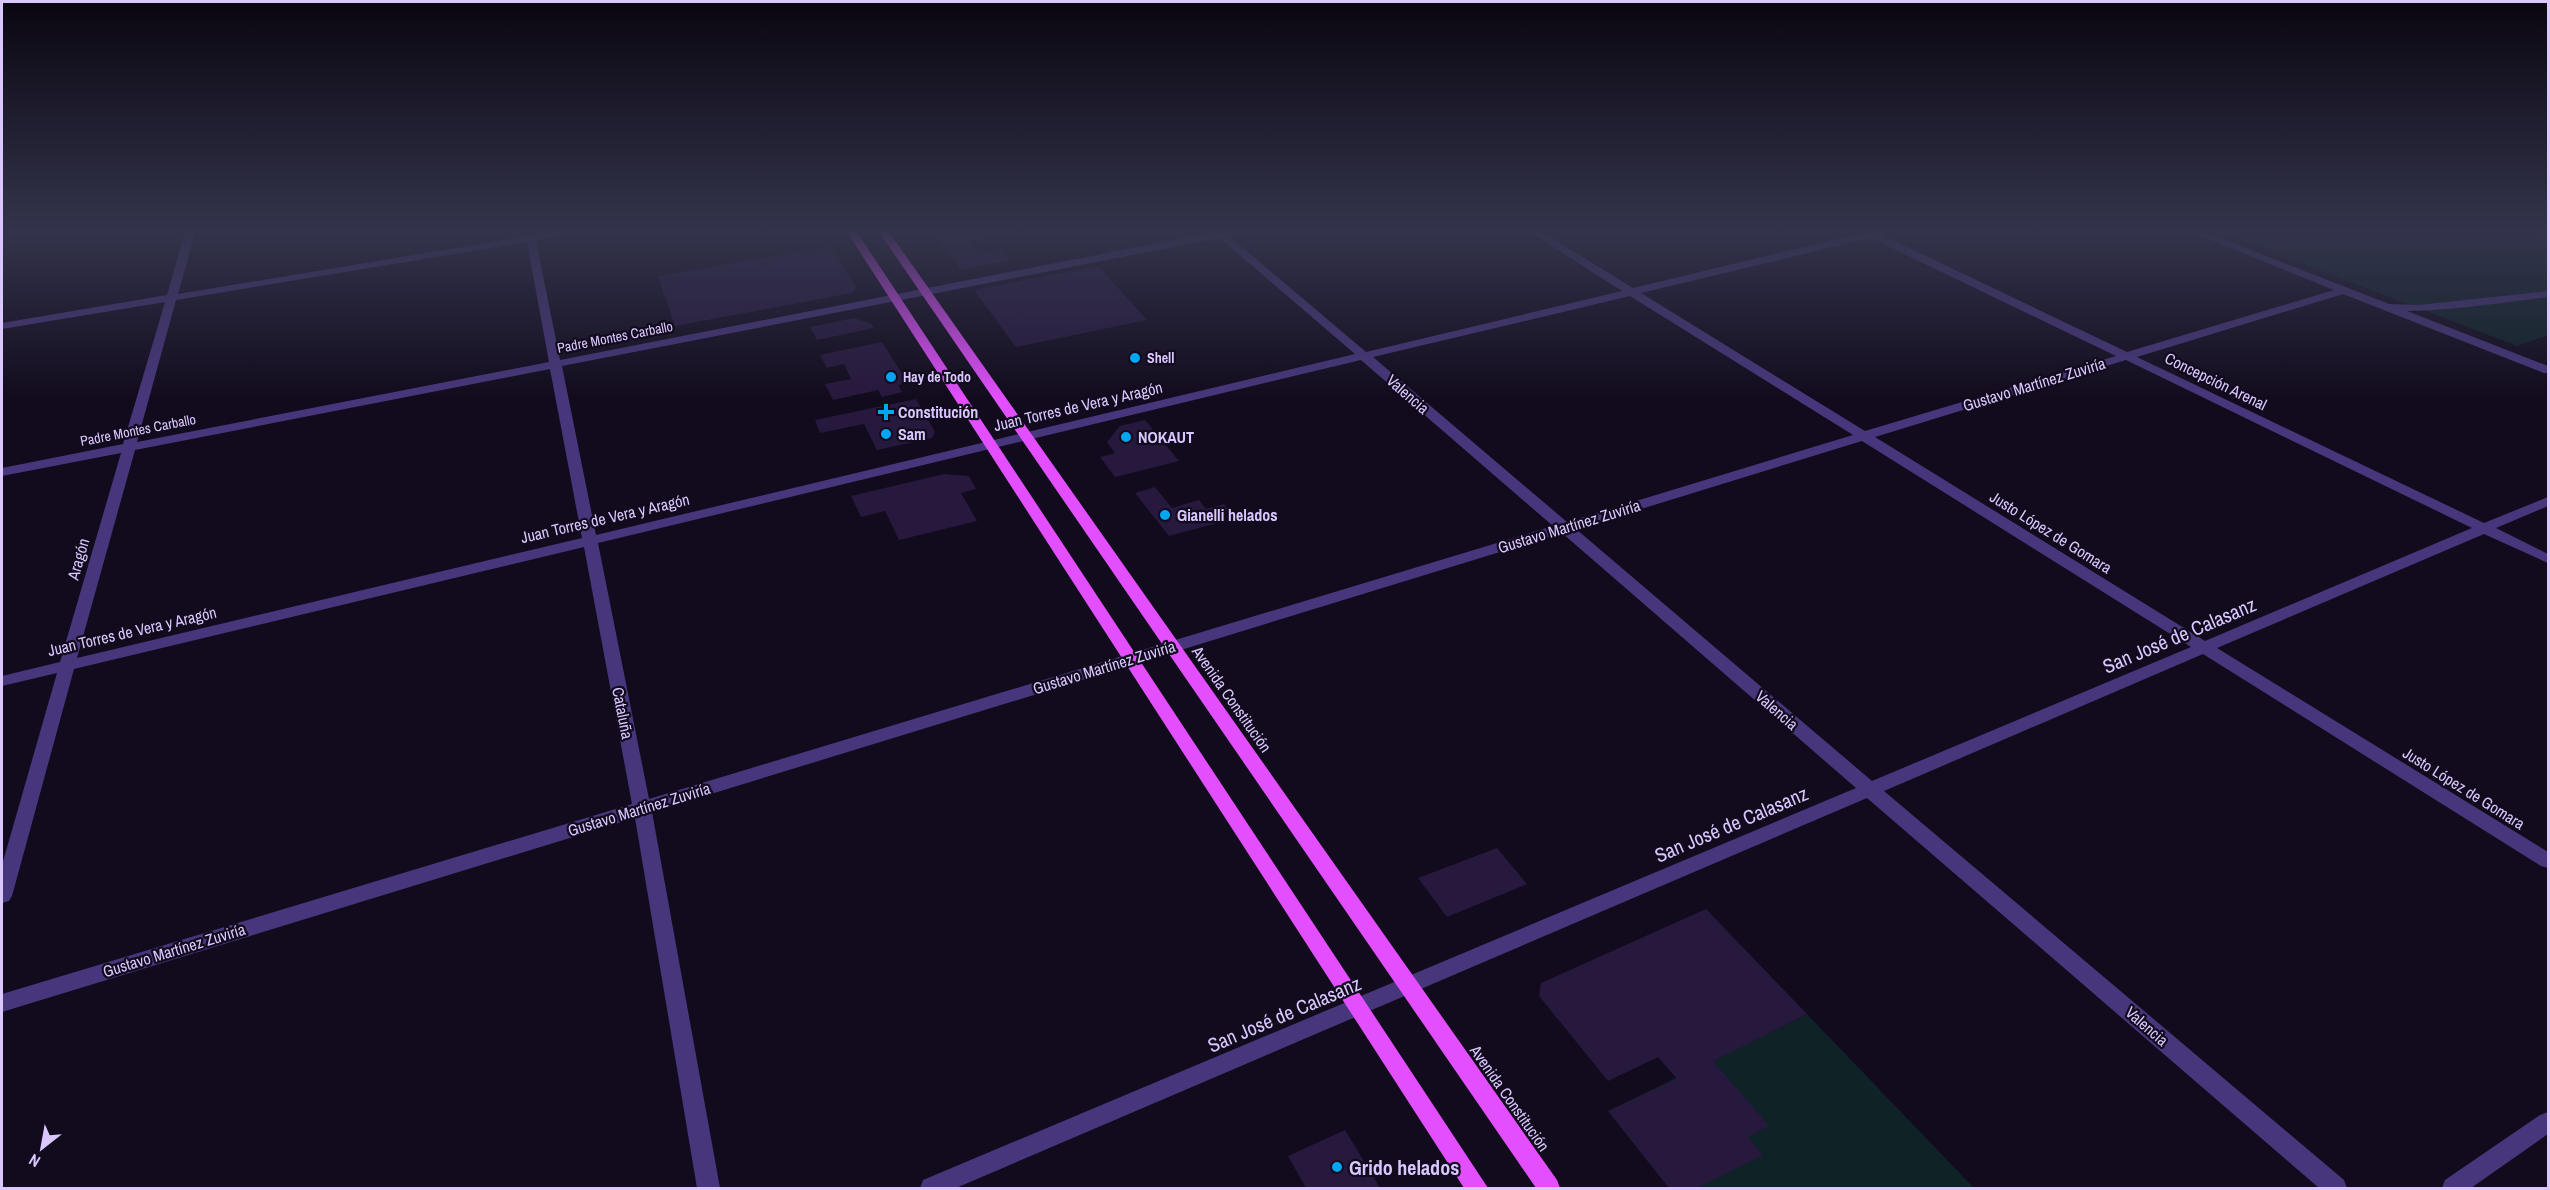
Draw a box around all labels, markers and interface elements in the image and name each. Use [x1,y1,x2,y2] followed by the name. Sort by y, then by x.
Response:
[556,317,674,357] street label: Padre Montes Carballo
[2161,347,2271,415] street label: Concepción Arenal
[1147,349,1174,367] place label: Shell
[1128,351,1142,365] marker: Shell
[1960,352,2109,416] street label: Gustavo Martínez Zuviría
[903,368,971,386] place label: Hay de Todo
[1382,369,1435,419] street label: Valencia
[884,370,898,384] marker: Hay de Todo
[991,376,1165,436] street label: Juan Torres de Vera y Aragón
[898,401,978,423] place label: Constitución
[879,405,893,419] marker: Constitución
[79,410,197,450] street label: Padre Montes Carballo
[898,423,926,445] place label: Sam
[1138,426,1194,448] place label: NOKAUT
[879,427,893,441] marker: Sam
[1119,430,1133,444] marker: NOKAUT
[1986,486,2117,579] street label: Justo López de Gomara
[518,488,692,548] street label: Juan Torres de Vera y Aragón
[1495,494,1644,558] street label: Gustavo Martínez Zuviría
[1177,504,1278,526] place label: Gianelli helados
[1158,508,1172,522] marker: Gianelli helados
[61,536,94,583] street label: Aragón
[2098,591,2260,679] street label: San José de Calasanz
[45,601,219,661] street label: Juan Torres de Vera y Aragón
[1030,635,1179,699] street label: Gustavo Martínez Zuviría
[1187,641,1277,757] street label: Avenida Constitución
[607,685,639,742] street label: Cataluña
[1751,685,1804,735] street label: Valencia
[2399,742,2530,835] street label: Justo López de Gomara
[565,777,714,841] street label: Gustavo Martínez Zuviría
[1650,780,1812,868] street label: San José de Calasanz
[100,918,249,982] street label: Gustavo Martínez Zuviría
[1203,970,1365,1058] street label: San José de Calasanz
[2121,1001,2174,1051] street label: Valencia
[1465,1040,1555,1156] street label: Avenida Constitución
[12,1118,72,1178] north arrow
[25,1149,44,1173] text: N
[1349,1154,1459,1181] place label: Grido helados
[1330,1160,1344,1174] marker: Grido helados

